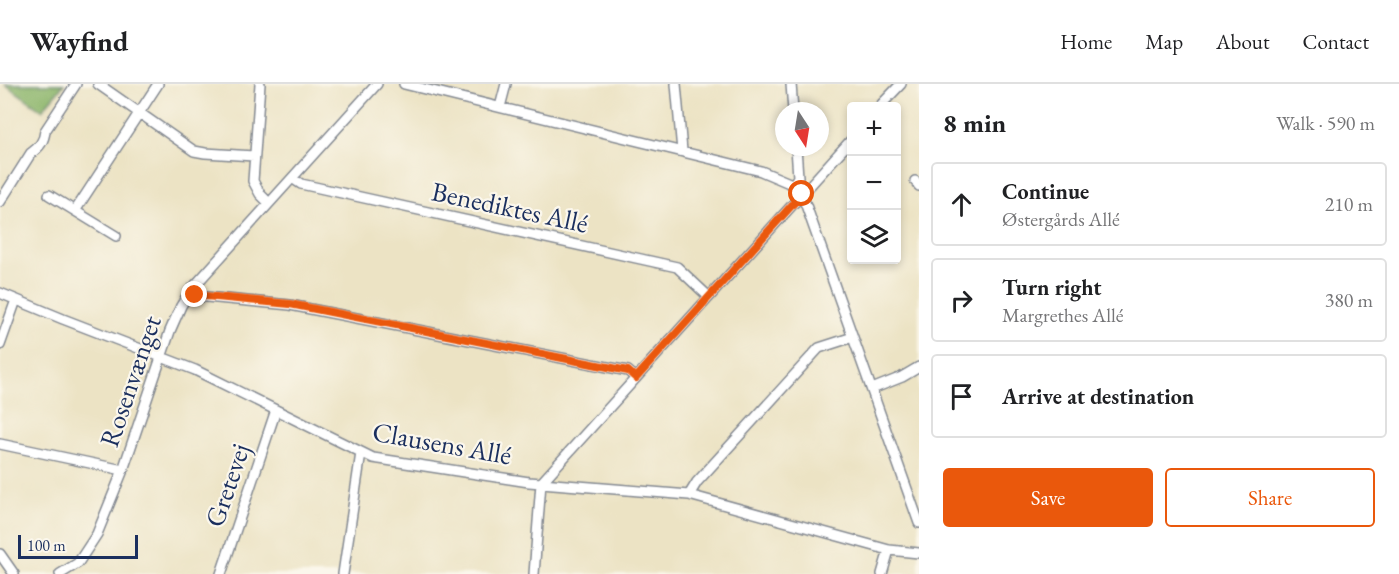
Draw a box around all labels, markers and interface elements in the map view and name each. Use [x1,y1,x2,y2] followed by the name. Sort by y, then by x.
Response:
[30,23,128,59] text: Wayfind
[1060,28,1112,55] text: Home
[1145,28,1183,55] text: Map
[1216,28,1269,55] text: About
[1302,28,1369,55] text: Contact
[775,102,829,156] north arrow
[847,102,901,264] map controls
[847,102,901,156] button: +
[943,106,1006,140] text: 8 min
[1276,110,1375,136] text: Walk · 590 m
[847,156,901,210] button: −
[429,173,591,241] street label: Benediktes Allé
[1002,177,1089,206] text: Continue
[788,180,814,206] route start
[945,188,978,221] icon: ahead
[1325,191,1373,217] text: 210 m
[1002,206,1120,232] text: Østergårds Allé
[847,210,901,264] button: layers
[1002,273,1101,302] text: Turn right
[181,281,207,307] route end
[945,284,978,317] icon: right
[1325,287,1373,313] text: 380 m
[1002,302,1124,328] text: Margrethes Allé
[91,310,169,451] street label: Rosenvænget
[945,380,978,413] icon: arrive
[1002,382,1194,411] text: Arrive at destination
[370,414,514,472] street label: Clausens Allé
[196,439,258,531] street label: Gretevej
[943,468,1153,527] button: Save
[1165,468,1375,527] button: Share
[18,532,138,560] scale bar
[27,535,66,556] text: 100 m

